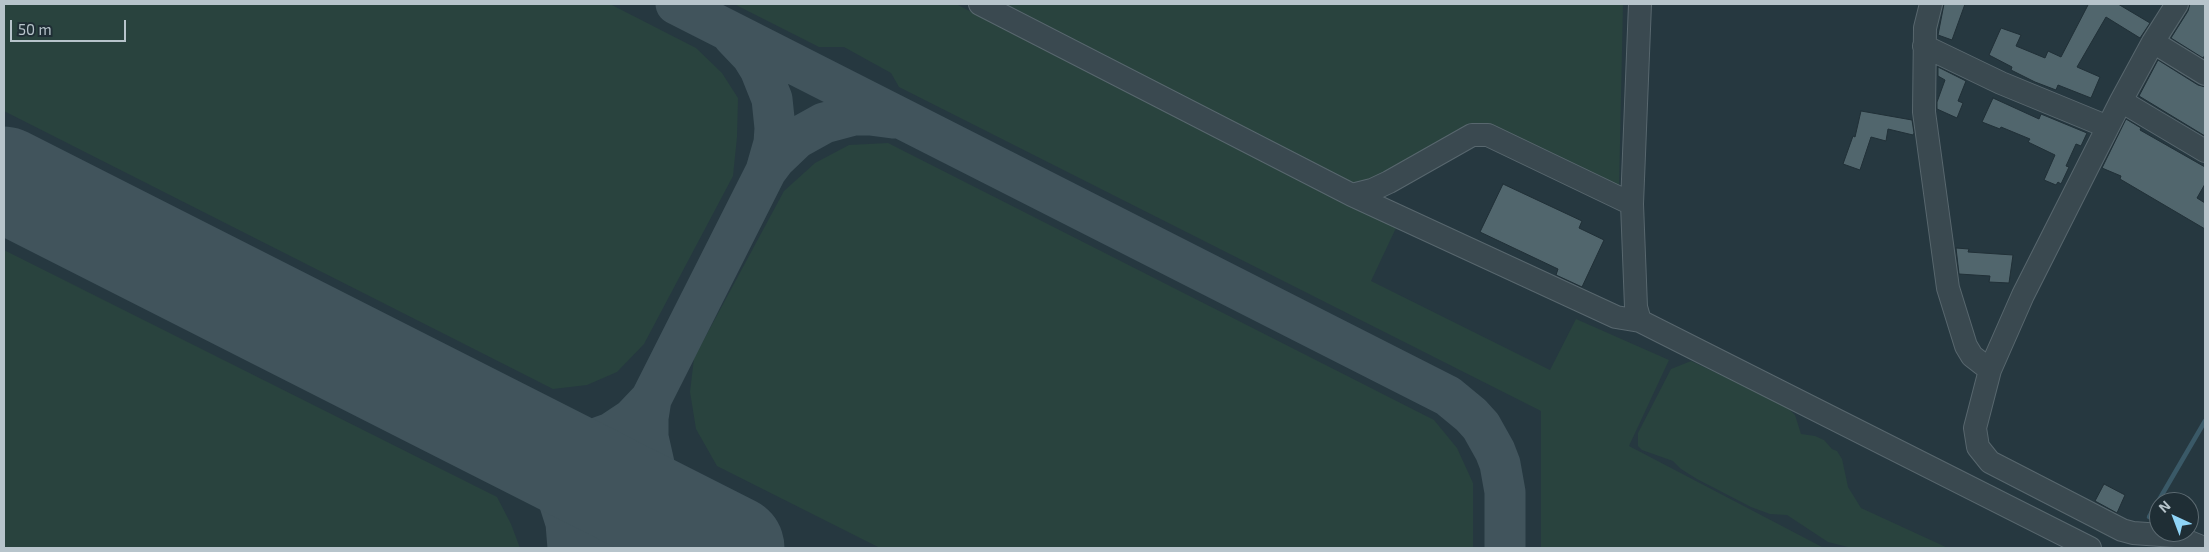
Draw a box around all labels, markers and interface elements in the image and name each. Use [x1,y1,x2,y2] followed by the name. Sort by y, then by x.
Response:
[12,10,129,42] scale bar
[18,20,52,38] text: 50 m
[2149,492,2199,542] north arrow
[2155,497,2174,516] text: N

